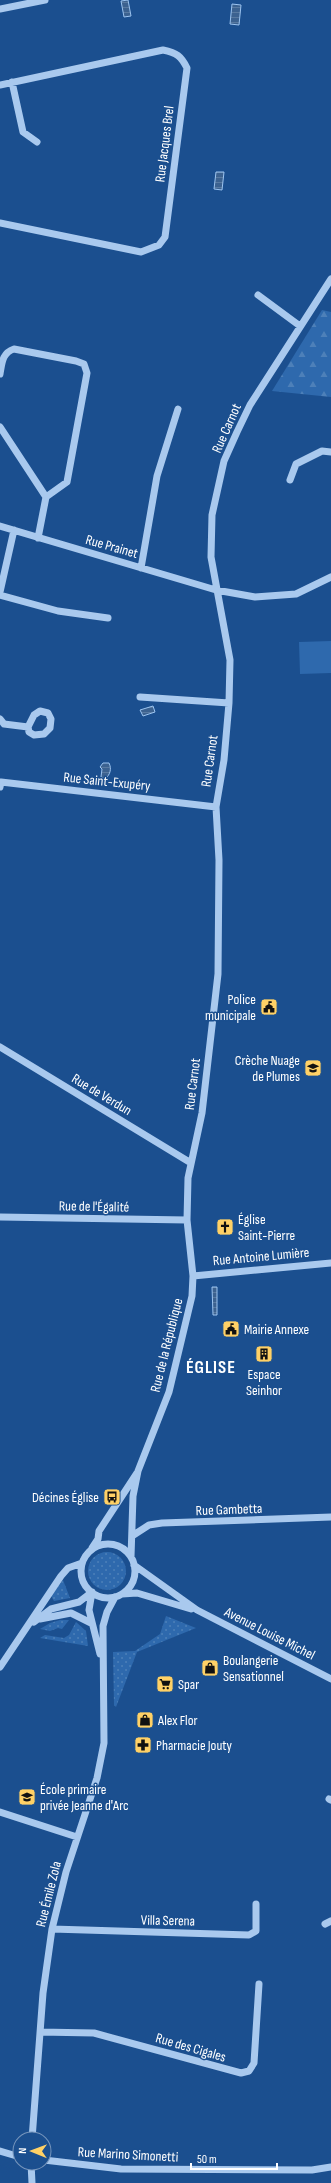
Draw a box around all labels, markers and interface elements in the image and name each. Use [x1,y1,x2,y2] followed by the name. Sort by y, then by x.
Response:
[151,105,178,183] street label: Rue Jacques Brel
[208,401,245,456] street label: Rue Carnot
[84,531,140,562] street label: Rue Prainet
[197,734,222,788] street label: Rue Carnot
[63,768,152,795] street label: Rue Saint-Exupéry
[205,991,256,1024] place label: Police municipale
[259,997,279,1017] public building icon: Police municipale
[235,1052,300,1085] place label: Crèche Nuage de Plumes
[181,1057,204,1111] street label: Rue Carnot
[303,1058,323,1078] school or university icon: Crèche Nuage de Plumes
[69,1070,135,1119] street label: Rue de Verdun
[59,1197,129,1216] street label: Rue de l'Égalité
[238,1211,295,1244] place label: Église Saint-Pierre
[215,1217,235,1237] church icon: Église Saint-Pierre
[212,1244,310,1269] street label: Rue Antoine Lumière
[147,1296,186,1394] street label: Rue de la République
[221,1319,241,1339] public building icon: Mairie Annexe
[244,1321,309,1338] place label: Mairie Annexe
[254,1344,274,1364] building icon: Espace Seinhor
[186,1357,236,1378] district label: ÉGLISE
[246,1366,282,1399] place label: Espace Seinhor
[102,1487,122,1507] bus stop icon: Décines Église
[32,1489,99,1506] place label: Décines Église
[195,1500,263,1519] street label: Rue Gambetta
[221,1603,318,1664] street label: Avenue Louise Michel
[223,1652,284,1685] place label: Boulangerie Sensationnel
[200,1658,220,1678] shop icon: Boulangerie Sensationnel
[155,1674,175,1694] supermarket icon: Spar
[178,1676,199,1693] place label: Spar
[135,1710,155,1730] shop icon: Alex Flor
[157,1712,198,1729] place label: Alex Flor
[133,1735,153,1755] pharmacy icon: Pharmacie Jouty
[156,1737,233,1754] place label: Pharmacie Jouty
[40,1781,129,1814] place label: École primaire privée Jeanne d'Arc
[17,1787,37,1807] school or university icon: École primaire privée Jeanne d'Arc
[32,1859,65,1929] street label: Rue Émile Zola
[141,1912,195,1929] street label: Villa Serena
[154,2029,228,2066] street label: Rue des Cigales
[12,2131,52,2171] north arrow
[77,2143,179,2166] street label: Rue Marino Simonetti
[191,2145,277,2171] scale bar
[16,2148,29,2154] text: N
[197,2152,217,2167] text: 50 m

